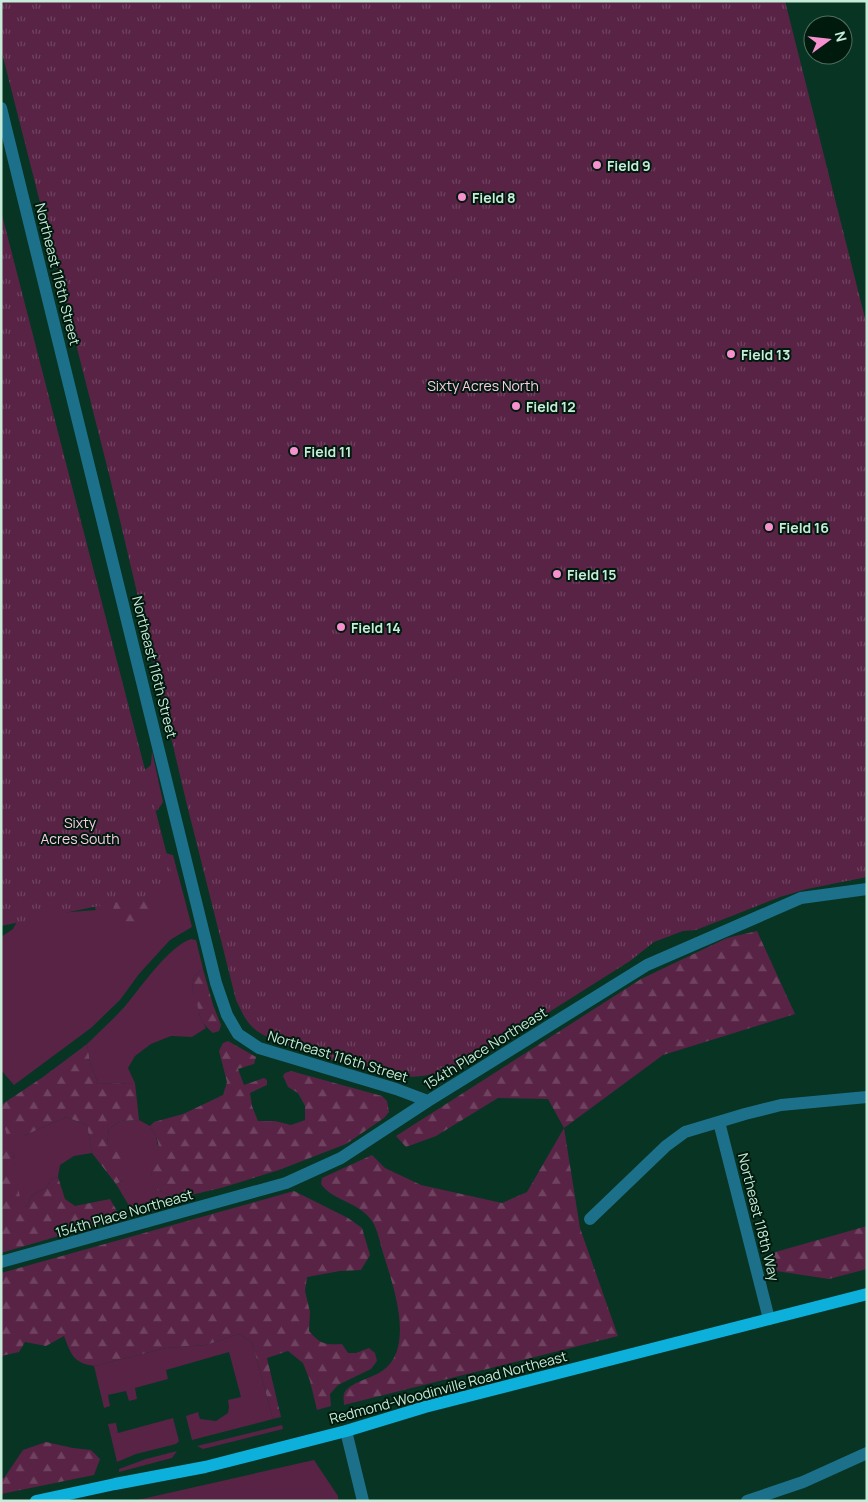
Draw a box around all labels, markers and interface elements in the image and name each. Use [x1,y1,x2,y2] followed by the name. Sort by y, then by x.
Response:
[803,15,853,65] north arrow
[831,29,852,44] text: N
[607,156,651,175] place label: Field 9
[591,159,603,171] marker: Field 9
[472,188,516,207] place label: Field 8
[456,191,468,203] marker: Field 8
[31,201,85,347] street label: Northeast 116th Street
[741,345,790,364] place label: Field 13
[725,348,737,360] marker: Field 13
[427,376,539,395] park label: Sixty Acres North
[526,397,576,416] place label: Field 12
[510,400,522,412] marker: Field 12
[304,442,351,461] place label: Field 11
[288,445,300,457] marker: Field 11
[779,518,829,537] place label: Field 16
[763,521,775,533] marker: Field 16
[567,565,616,584] place label: Field 15
[551,568,563,580] marker: Field 15
[128,594,182,740] street label: Northeast 116th Street
[351,618,401,637] place label: Field 14
[335,621,347,633] marker: Field 14
[40,813,120,848] park label: Sixty Acres South
[420,1002,551,1094] street label: 154th Place Northeast
[265,1026,411,1087] street label: Northeast 116th Street
[734,1151,784,1284] street label: Northeast 118th Way
[53,1184,195,1242] street label: 154th Place Northeast
[327,1346,569,1428] street label: Redmond-Woodinville Road Northeast

